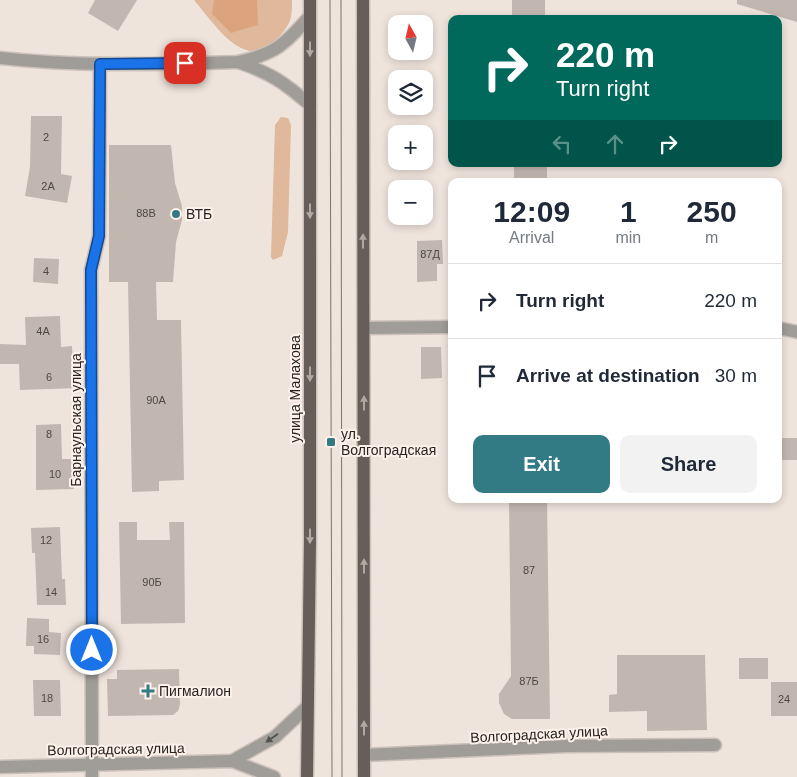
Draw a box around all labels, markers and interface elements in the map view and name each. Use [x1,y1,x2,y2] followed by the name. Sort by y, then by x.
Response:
[388,15,432,60] north arrow
[388,15,433,225] map controls
[473,35,538,100] icon: right
[556,35,655,74] text: 220 m
[306,41,314,57] one-way arrow
[164,42,206,84] pin
[171,49,199,77] icon: arrive
[388,70,433,115] button: layers
[556,76,649,101] text: Turn right
[388,125,433,170] button: +
[548,130,576,158] icon: left
[601,130,629,158] icon: ahead
[654,130,682,158] icon: right
[43,131,49,143] house number: 2
[41,180,55,192] house number: 2А
[388,180,433,225] button: −
[493,195,570,228] text: 12:09
[620,195,637,228] text: 1
[687,195,737,228] text: 250
[306,203,314,219] one-way arrow
[186,206,212,222] place label: ВТБ
[136,207,156,219] house number: 88В
[170,208,182,220] marker: ВТБ
[509,229,554,246] text: Arrival
[615,229,641,246] text: min
[705,229,718,246] text: m
[359,233,367,249] one-way arrow
[420,248,440,260] house number: 87Д
[43,265,49,277] house number: 4
[473,287,501,315] icon: right
[516,290,604,311] text: Turn right
[704,290,757,311] text: 220 m
[36,325,50,337] house number: 4А
[287,335,303,443] street label: улица Малахова
[68,353,84,487] street label: Барнаульская улица
[473,362,501,390] icon: arrive
[516,365,700,386] text: Arrive at destination
[715,365,757,386] text: 30 m
[306,366,314,382] one-way arrow
[46,371,52,383] house number: 6
[146,394,166,406] house number: 90А
[360,395,368,411] one-way arrow
[341,426,436,458] place label: ул. Волгоградская
[46,428,52,440] house number: 8
[473,435,610,493] button: Exit
[620,435,757,493] button: Share
[325,436,337,448] marker: ул. Волгоградская
[49,468,61,480] house number: 10
[306,528,314,544] one-way arrow
[40,534,52,546] house number: 12
[360,558,368,574] one-way arrow
[523,564,535,576] house number: 87
[142,576,162,588] house number: 90Б
[45,586,57,598] house number: 14
[65,623,117,675] position arrow
[37,633,49,645] house number: 16
[519,675,539,687] house number: 87Б
[159,683,231,699] place label: Пигмалион
[141,684,155,698] marker: Пигмалион
[41,692,53,704] house number: 18
[778,693,790,705] house number: 24
[360,720,368,736] one-way arrow
[470,722,608,746] street label: Волгоградская улица
[266,733,279,743] one-way arrow
[47,740,185,758] street label: Волгоградская улица

